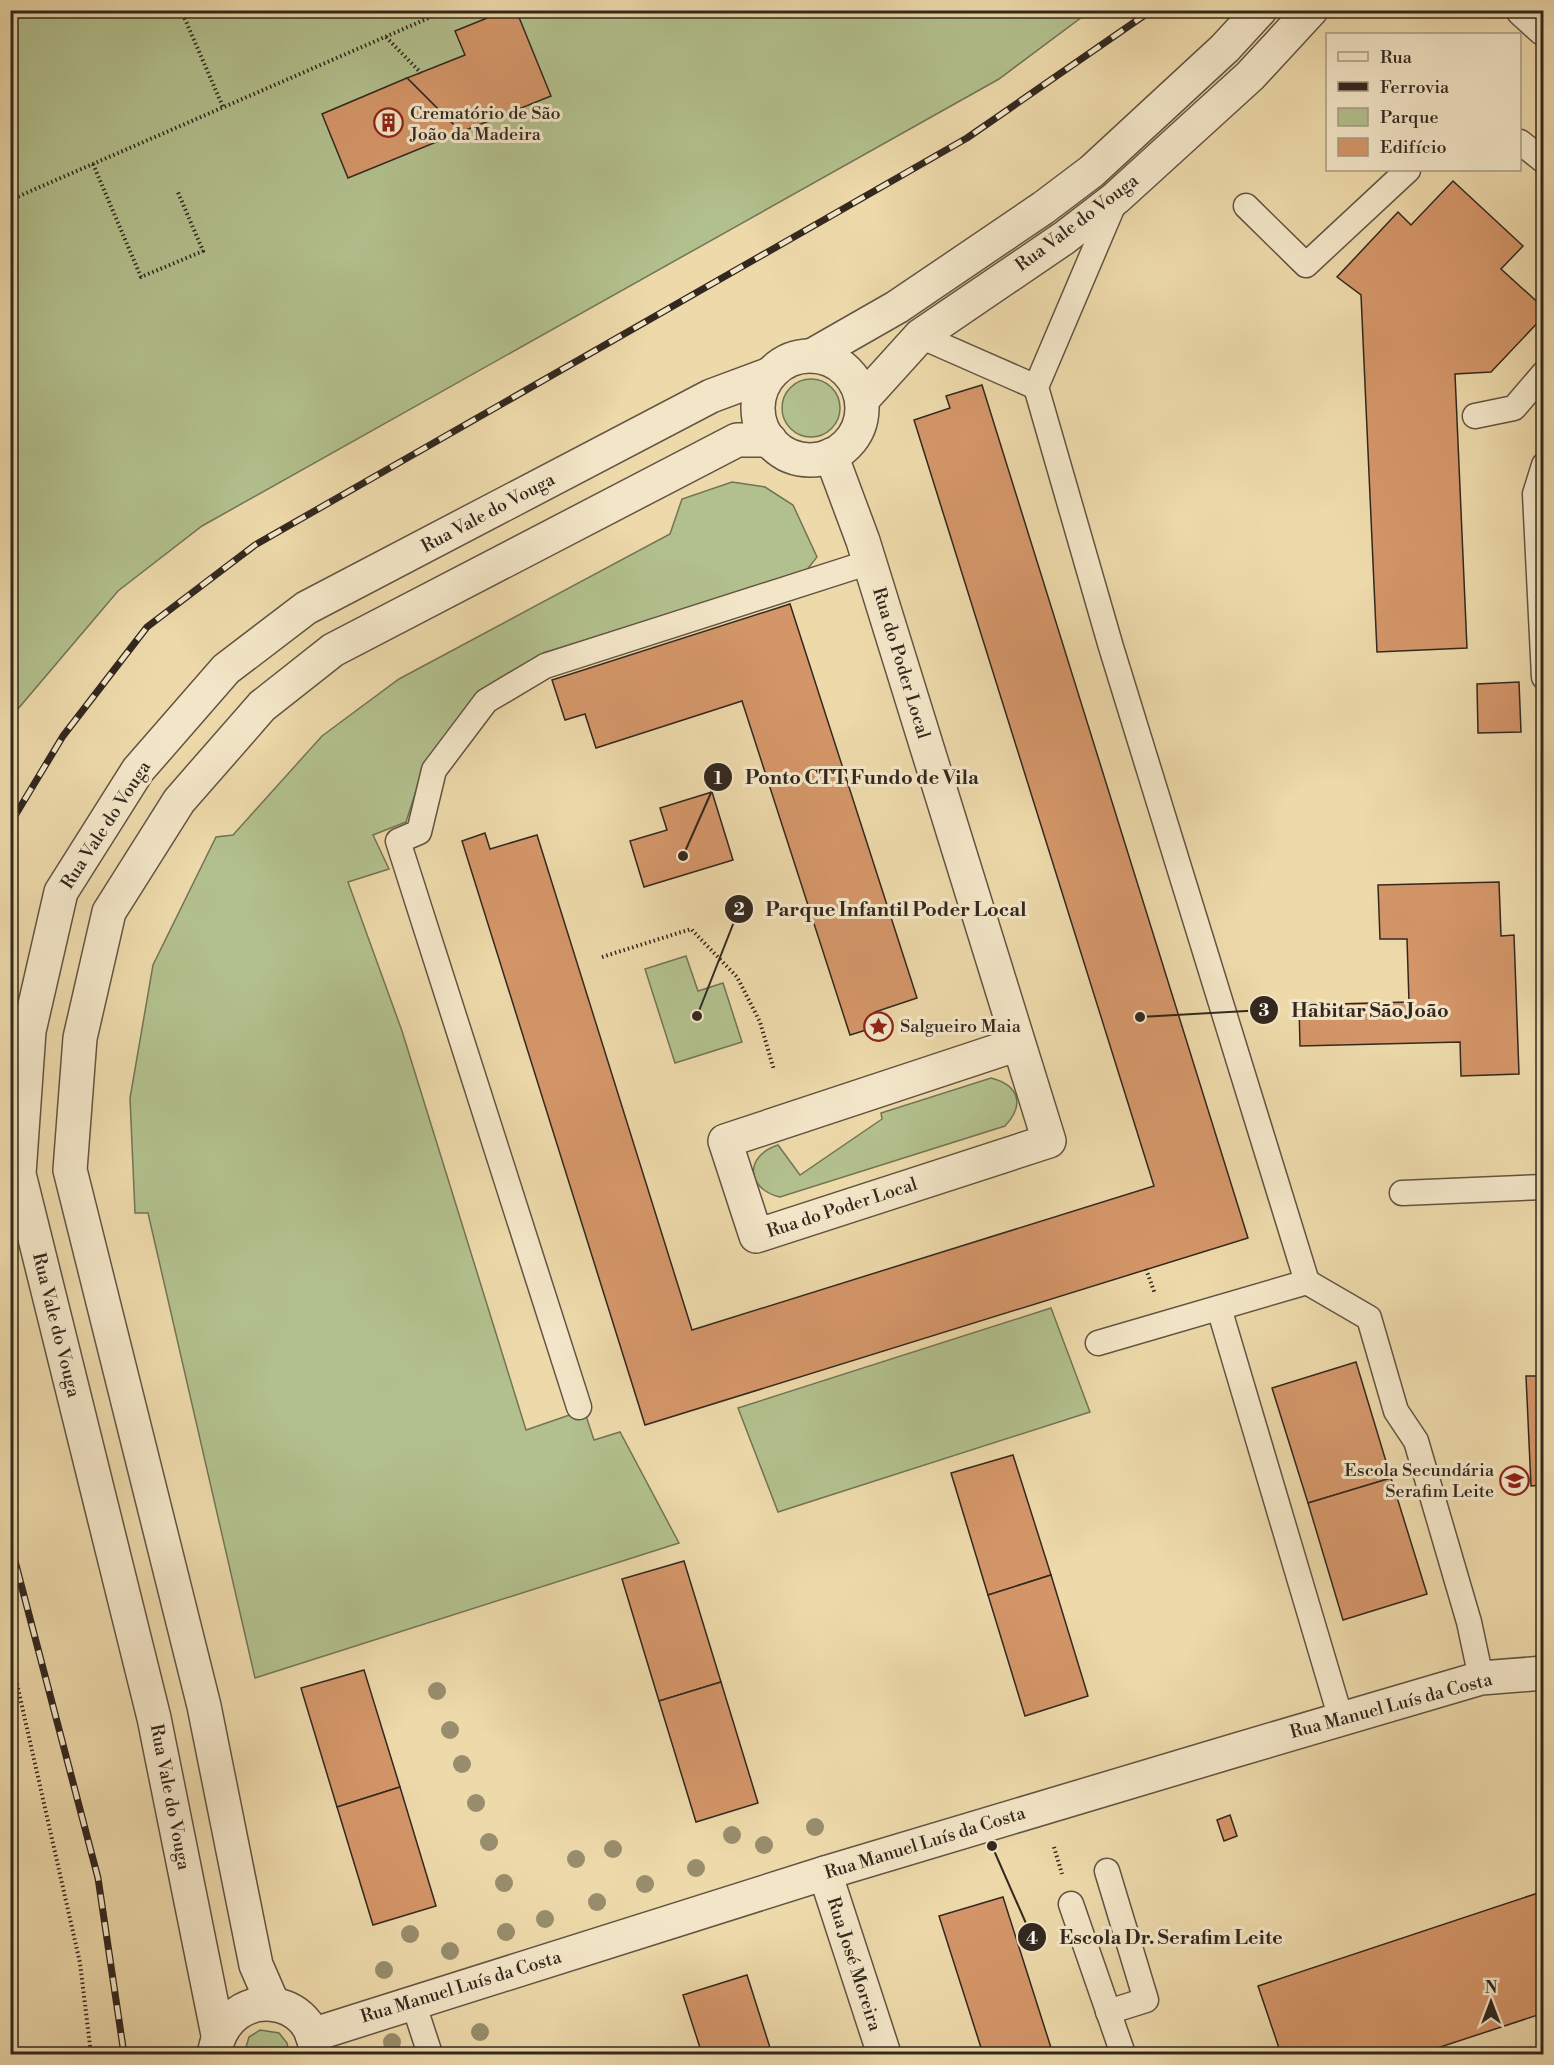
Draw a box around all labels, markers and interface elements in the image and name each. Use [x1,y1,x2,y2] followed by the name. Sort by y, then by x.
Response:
[1326,33,1521,171] legend
[1380,46,1413,69] text: Rua
[1380,76,1450,99] text: Ferrovia
[409,102,561,146] place label: Crematório de São João da Madeira
[1380,106,1439,129] text: Parque
[373,107,405,139] building icon: Crematório de São João da Madeira
[1380,136,1447,159] text: Edifício
[1011,169,1144,277] street label: Rua Vale do Vouga
[417,468,560,558] street label: Rua Vale do Vouga
[867,585,935,742] street label: Rua do Poder Local
[56,756,156,893] street label: Rua Vale do Vouga
[703,758,991,796] callout: Ponto CTT Fundo de Vila
[745,766,979,791] text: Ponto CTT Fundo de Vila
[714,767,723,790] text: 1
[724,890,1039,928] callout: Parque Infantil Poder Local
[733,898,745,921] text: 2
[765,898,1027,923] text: Parque Infantil Poder Local
[1249,991,1461,1029] callout: Habitar São João
[1259,999,1270,1022] text: 3
[1291,999,1449,1024] text: Habitar São João
[863,1010,895,1042] place icon: Salgueiro Maia
[900,1015,1022,1038] place label: Salgueiro Maia
[764,1173,921,1243] street label: Rua do Poder Local
[27,1250,85,1401] street label: Rua Vale do Vouga
[1344,1459,1495,1503] place label: Escola Secundária Serafim Leite
[1499,1464,1531,1496] school or university icon: Escola Secundária Serafim Leite
[1287,1668,1496,1744] street label: Rua Manuel Luís da Costa
[145,1722,196,1873] street label: Rua Vale do Vouga
[822,1801,1029,1885] street label: Rua Manuel Luís da Costa
[822,1894,887,2035] street label: Rua José Moreira
[1017,1918,1294,1956] callout: Escola Dr. Serafim Leite
[1059,1926,1283,1951] text: Escola Dr. Serafim Leite
[1026,1927,1038,1950] text: 4
[358,1945,565,2029] street label: Rua Manuel Luís da Costa
[1461,1972,1521,2032] north arrow
[1485,1978,1498,1998] text: N

